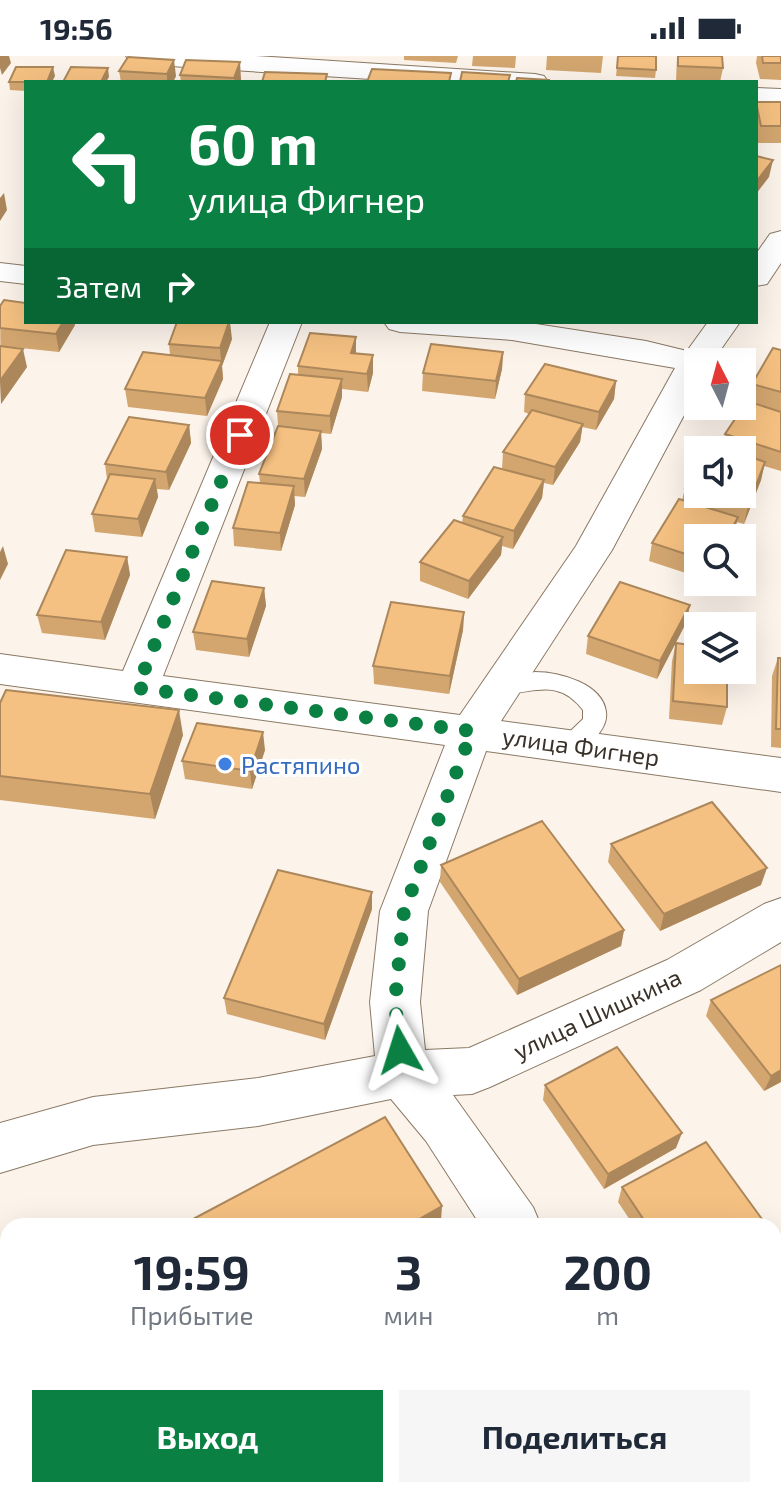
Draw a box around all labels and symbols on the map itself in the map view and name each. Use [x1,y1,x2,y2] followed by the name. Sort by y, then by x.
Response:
[684,348,756,420] north arrow
[206,401,274,469] pin
[501,721,661,772] street label: улица Фигнер
[241,750,361,779] place label: Растяпино
[216,755,234,773] marker: Растяпино
[508,961,686,1066] street label: улица Шишкина
[358,1008,442,1092] position arrow

